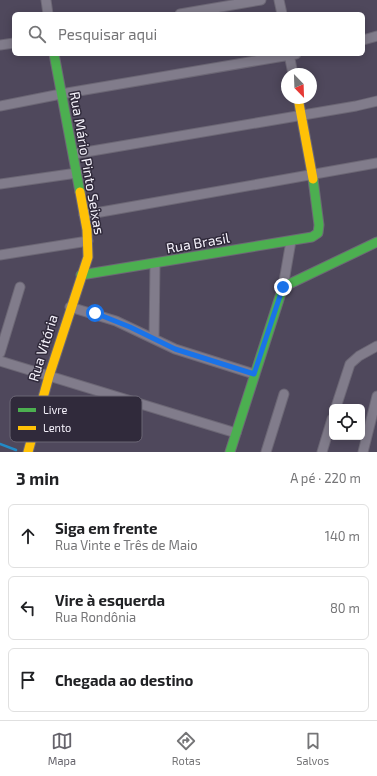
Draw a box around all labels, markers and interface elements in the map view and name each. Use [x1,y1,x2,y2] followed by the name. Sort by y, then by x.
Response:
[12,12,365,56] search box
[26,23,48,45] icon: search
[58,25,157,43] text: Pesquisar aqui
[281,68,317,104] north arrow
[67,90,108,236] street label: Rua Mário Pinto Seixas
[165,228,232,256] street label: Rua Brasil
[274,278,292,296] route end
[86,304,104,322] route start
[24,312,61,383] street label: Rua Vitória
[10,396,142,442] legend
[43,403,67,416] text: Livre
[329,404,365,440] map controls
[329,404,365,440] button: locate
[43,421,71,434] text: Lento
[16,468,59,488] text: 3 min
[290,470,361,486] text: A pé · 220 m
[55,519,157,537] text: Siga em frente
[17,525,39,547] icon: ahead
[325,528,360,544] text: 140 m
[55,537,198,553] text: Rua Vinte e Três de Maio
[55,591,165,609] text: Vire à esquerda
[17,597,39,619] icon: left
[330,600,360,616] text: 80 m
[55,609,136,625] text: Rua Rondônia
[17,669,39,691] icon: arrive
[55,671,193,689] text: Chegada ao destino
[48,730,76,767] tab: Mapa
[172,730,201,767] tab: Rotas
[296,730,329,767] tab: Salvos

